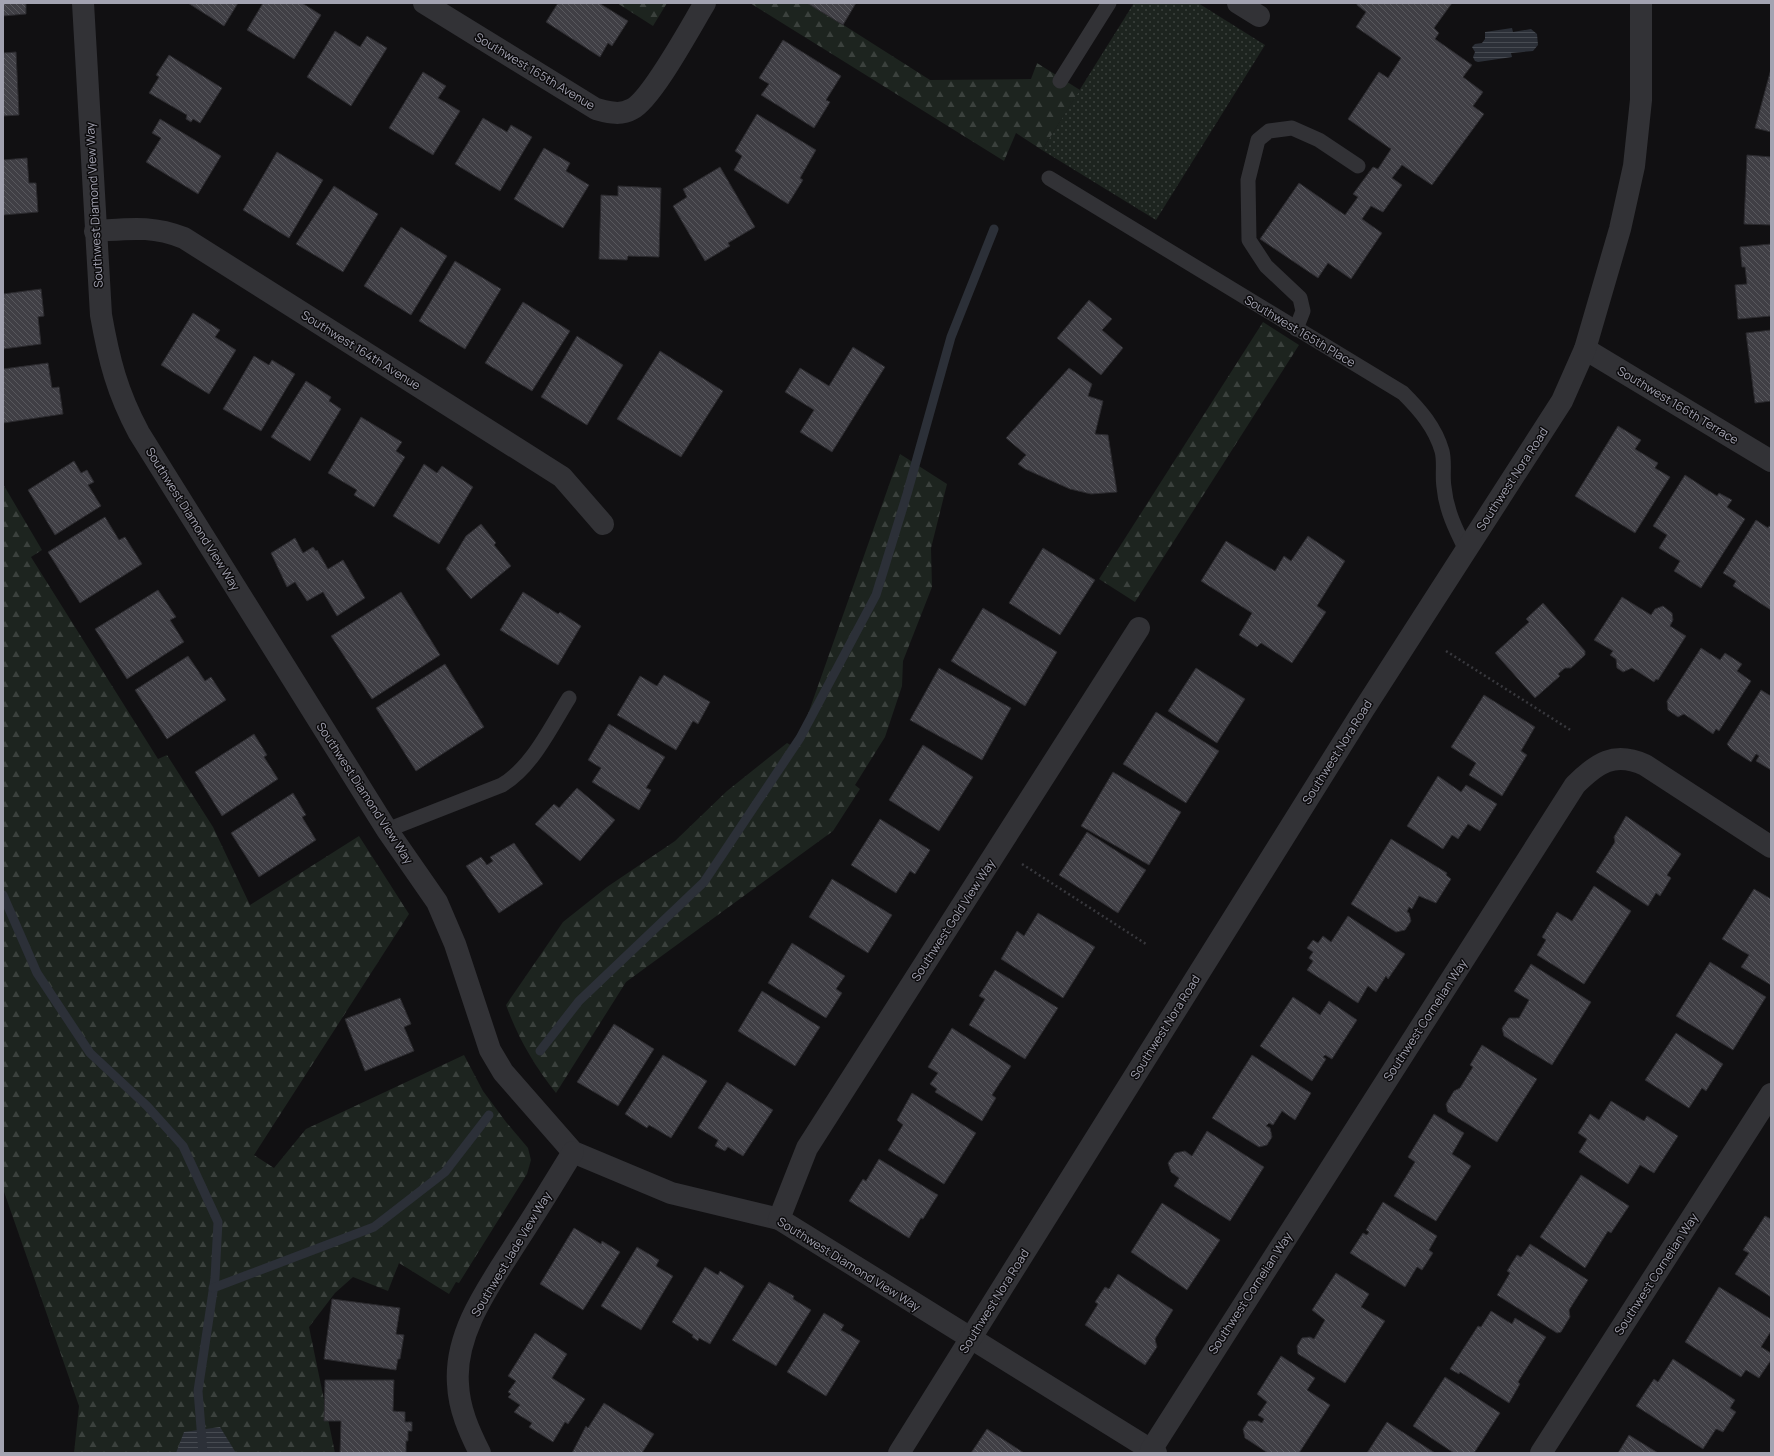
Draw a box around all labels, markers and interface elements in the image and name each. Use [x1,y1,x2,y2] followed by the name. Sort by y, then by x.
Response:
[472,28,598,114] street label: Southwest 165th Avenue
[81,121,107,288] street label: Southwest Diamond View Way
[1241,291,1359,371] street label: Southwest 165th Place
[298,306,424,394] street label: Southwest 164th Avenue
[1614,362,1742,448] street label: Southwest 166th Terrace
[1472,424,1552,534] street label: Southwest Nora Road
[142,444,245,594] street label: Southwest Diamond View Way
[1298,697,1376,807] street label: Southwest Nora Road
[313,719,418,868] street label: Southwest Diamond View Way
[907,855,999,984] street label: Southwest Gold View Way
[1379,955,1471,1084] street label: Southwest Cornelian Way
[1126,972,1204,1082] street label: Southwest Nora Road
[467,1188,556,1320] street label: Southwest Jade View Way
[1610,1209,1702,1338] street label: Southwest Cornelian Way
[774,1213,924,1316] street label: Southwest Diamond View Way
[1204,1228,1296,1357] street label: Southwest Cornelian Way
[955,1246,1033,1356] street label: Southwest Nora Road

